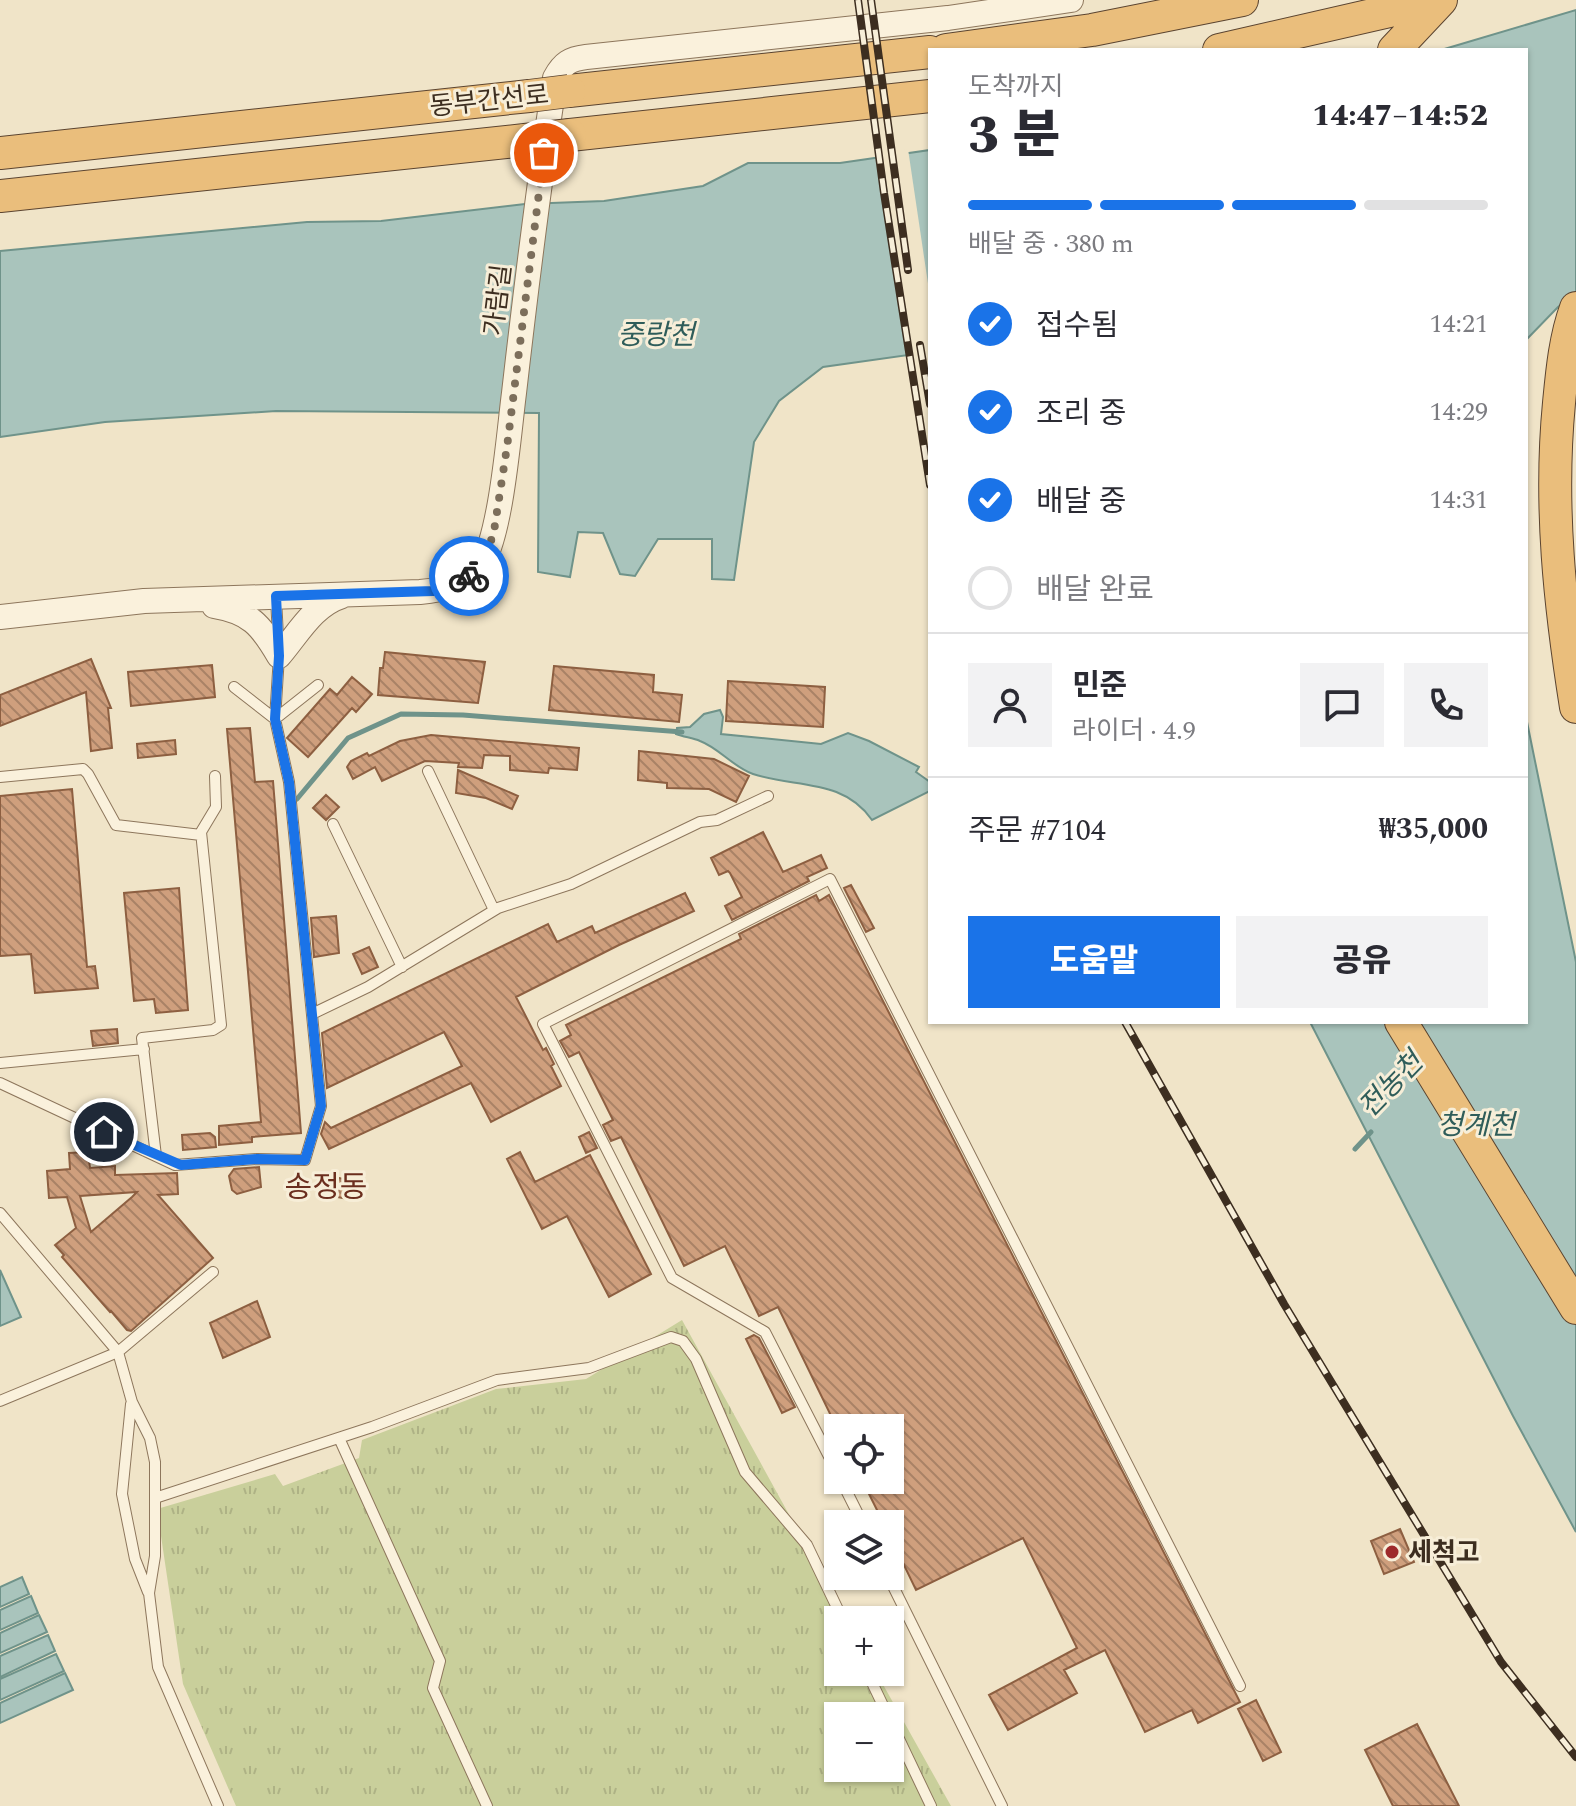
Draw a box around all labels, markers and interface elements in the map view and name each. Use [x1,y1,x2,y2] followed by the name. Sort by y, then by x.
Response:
[968,67,1064,107] text: 도착까지
[428,75,551,127] street label: 동부간선로
[1312,93,1488,139] text: 14:47–14:52
[968,97,1060,176] text: 3 분
[510,119,578,187] pin
[522,131,566,175] icon: bag
[968,224,1134,264] text: 배달 중 · 380 m
[474,262,522,338] street label: 가람길
[968,302,1012,346] icon: check
[1036,303,1119,349] text: 접수됨
[1429,304,1488,344] text: 14:21
[617,314,698,357] water label: 중랑천
[968,390,1012,434] icon: check
[1036,391,1126,437] text: 조리 중
[1429,392,1488,432] text: 14:29
[968,478,1012,522] icon: check
[1036,479,1126,525] text: 배달 중
[1429,480,1488,520] text: 14:31
[429,536,509,616] courier
[447,554,491,598] icon: bike
[1036,567,1154,613] text: 배달 완료
[968,663,1052,747] button: person
[1072,663,1127,709] text: 민준
[1300,663,1384,747] button: chat
[1404,663,1488,747] button: phone
[1072,711,1196,751] text: 라이더 · 4.9
[1379,806,1488,852] text: ₩35,000
[968,808,1106,854] text: 주문 #7104
[968,916,1220,1008] button: 도움말
[1236,916,1488,1008] button: 공유
[1349,1040,1436,1128] water label: 전농천
[70,1098,138,1166] pin
[1437,1104,1518,1147] water label: 청계천
[82,1110,126,1154] icon: home
[285,1165,367,1211] district label: 송정동
[824,1414,904,1782] map controls
[824,1414,904,1494] button: locate
[824,1510,904,1590] button: layers
[1408,1533,1480,1573] place label: 세척고
[1383,1543,1401,1561] marker: 세척고
[824,1606,904,1686] button: +
[824,1702,904,1782] button: −

